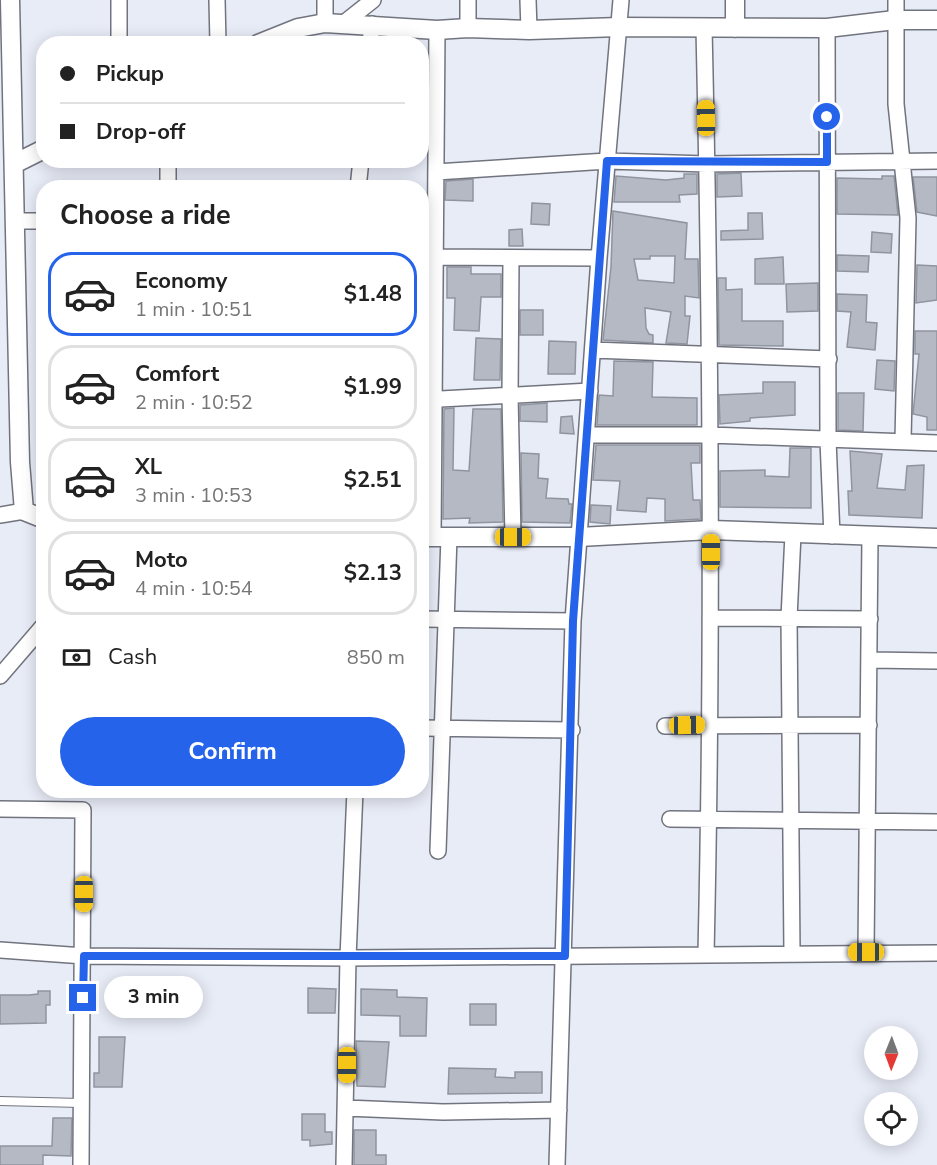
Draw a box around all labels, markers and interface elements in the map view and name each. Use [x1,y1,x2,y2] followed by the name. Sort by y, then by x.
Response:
[96,59,164,89] text: Pickup
[697,100,715,136] car
[813,103,840,130] route start
[96,117,185,147] text: Drop-off
[60,197,231,234] text: Choose a ride
[135,266,227,296] text: Economy
[63,267,117,321] icon: car
[344,279,402,309] text: $1.48
[135,296,253,323] text: 1 min · 10:51
[135,359,219,389] text: Comfort
[63,360,117,414] icon: car
[344,372,402,402] text: $1.99
[135,389,253,416] text: 2 min · 10:52
[135,452,162,482] text: XL
[63,453,117,507] icon: car
[344,465,402,495] text: $2.51
[135,482,253,509] text: 3 min · 10:53
[495,528,531,546] car
[702,534,720,570] car
[135,545,188,575] text: Moto
[63,546,117,600] icon: car
[344,558,402,588] text: $2.13
[135,575,253,602] text: 4 min · 10:54
[60,641,93,674] icon: cash
[108,642,157,672] text: Cash
[347,644,405,671] text: 850 m
[669,716,705,734] car
[60,717,405,786] button: Confirm
[75,876,93,912] car
[848,943,884,961] car
[104,977,203,1019] callout: 3 min
[128,983,179,1010] text: 3 min
[69,984,96,1011] route end
[864,1026,918,1080] north arrow
[864,1026,918,1146] map controls
[338,1047,356,1083] car
[864,1092,918,1146] button: locate

